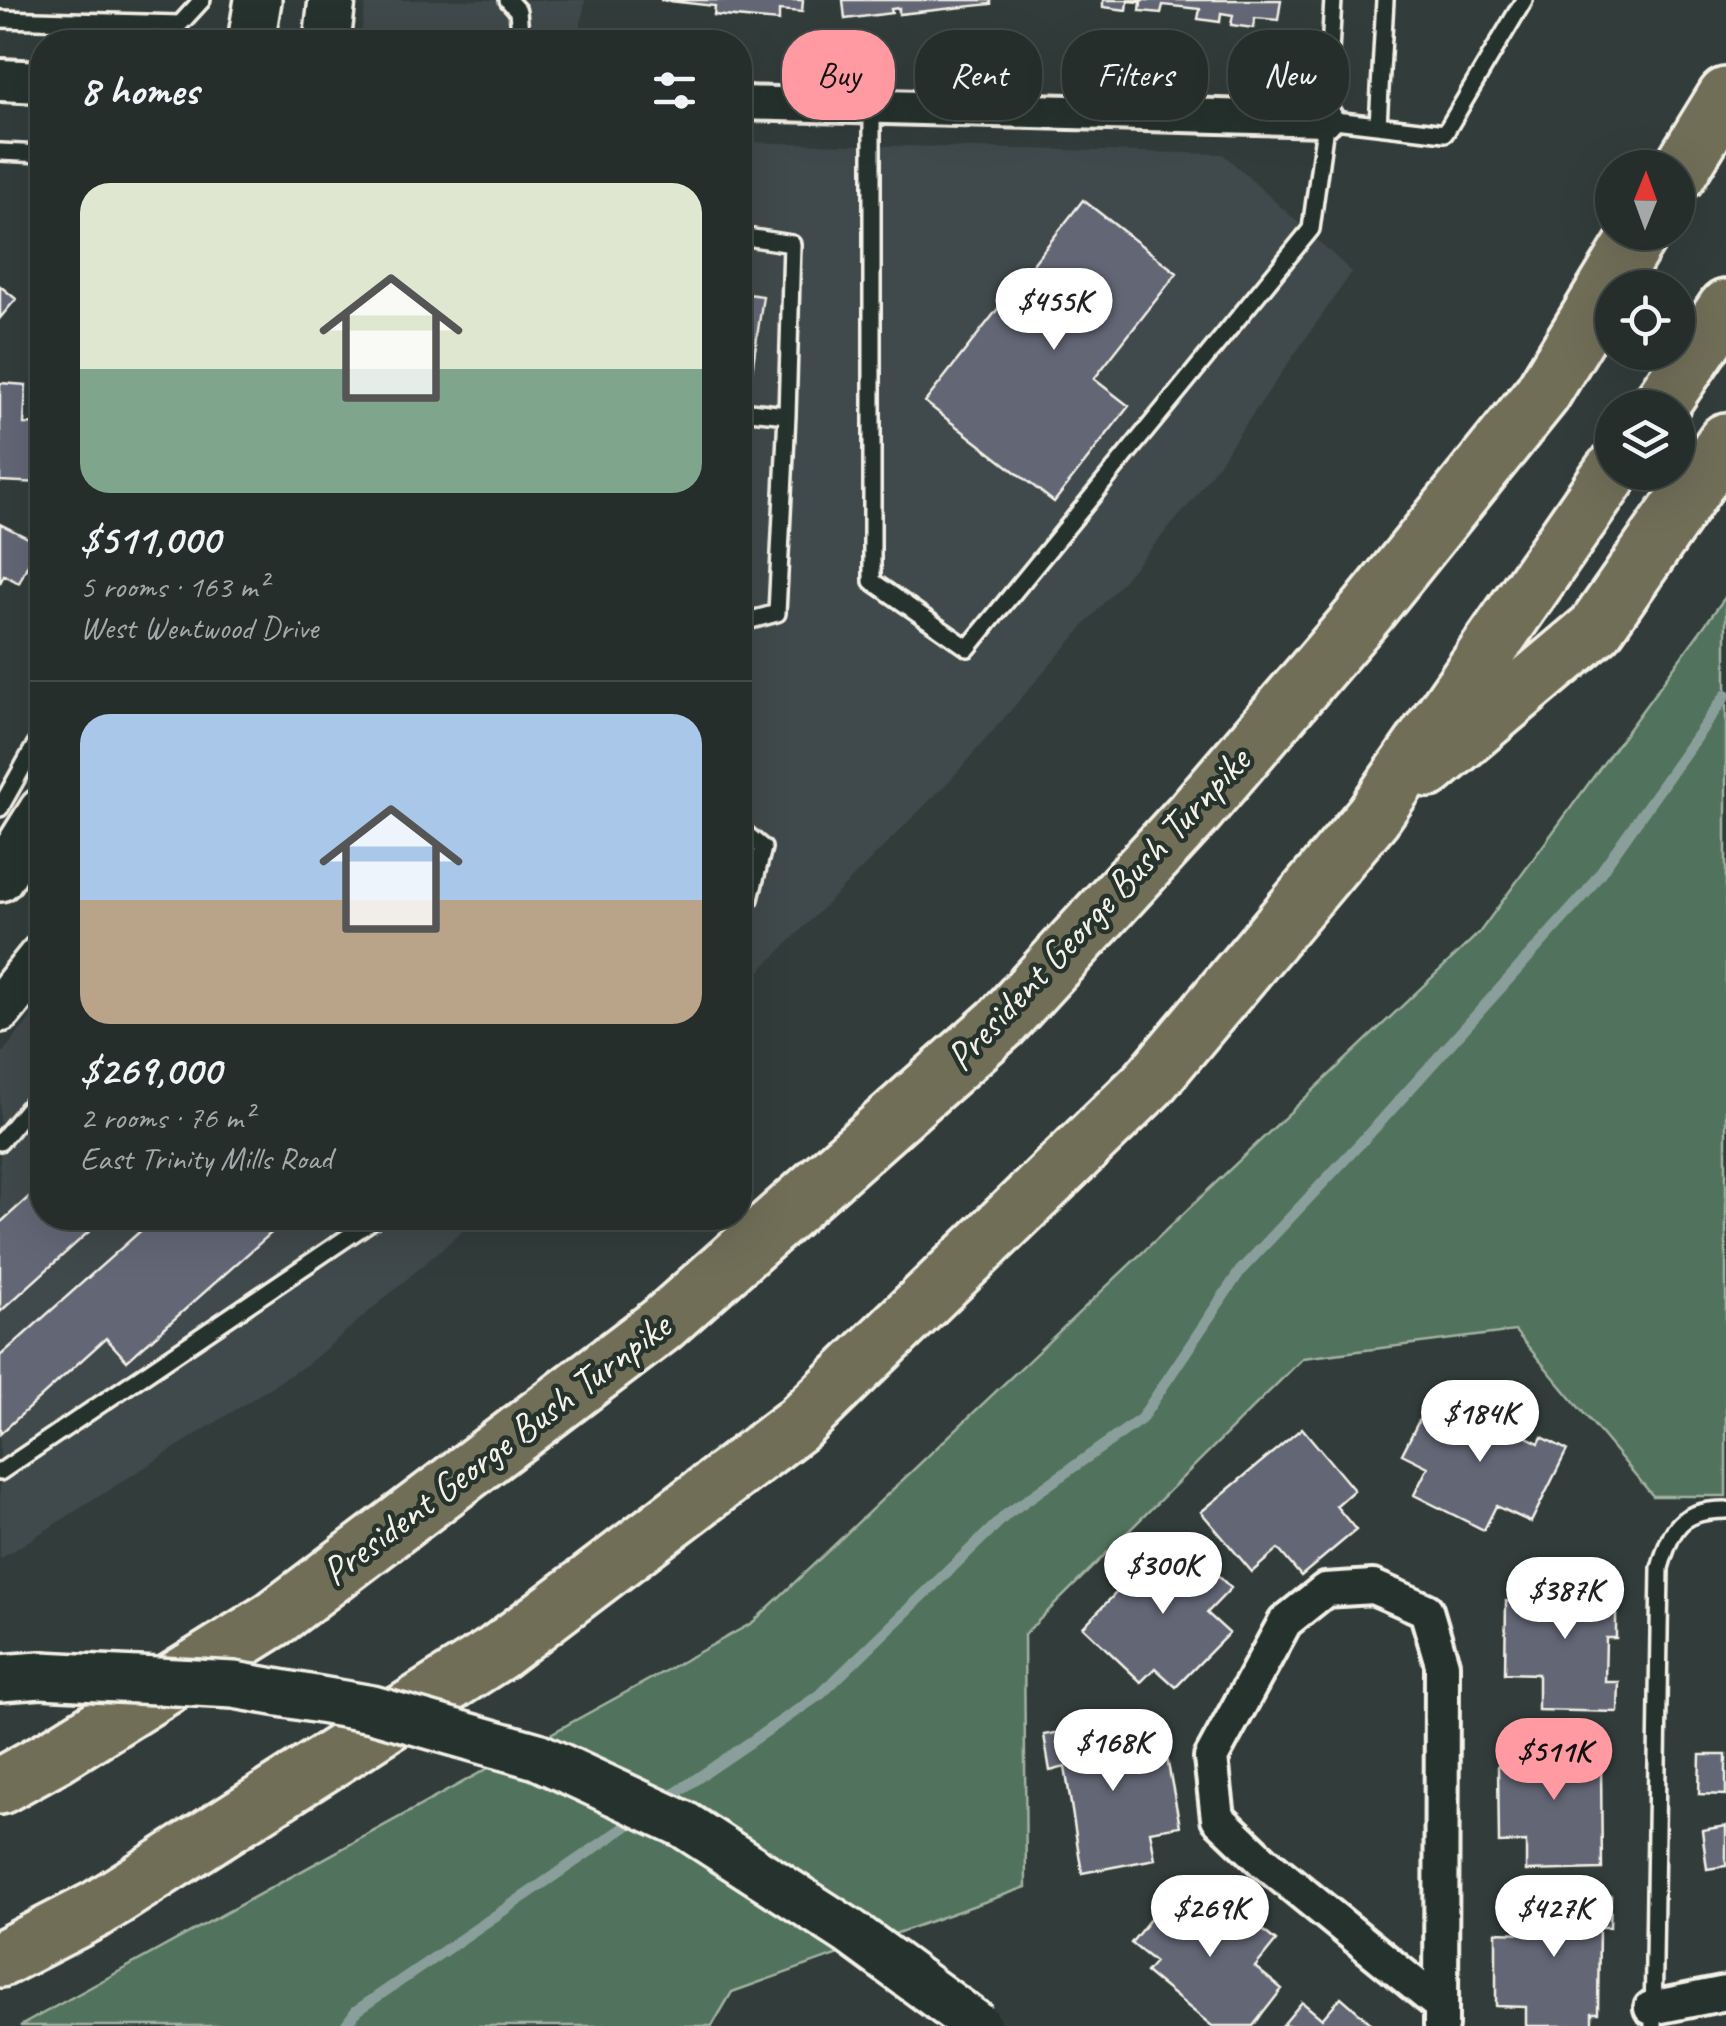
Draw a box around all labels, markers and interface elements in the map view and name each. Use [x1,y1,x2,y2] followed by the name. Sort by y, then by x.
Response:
[782,30,895,120] chip: Buy
[915,30,1042,120] chip: Rent
[1062,30,1208,120] chip: Filters
[1228,30,1349,120] chip: New
[647,63,702,118] icon: filters
[80,64,199,117] text: 8 homes
[1595,150,1695,250] north arrow
[1595,150,1695,490] map controls
[301,248,481,428] icon: home
[984,268,1124,353] pin: $455K
[1595,270,1695,370] button: locate
[1018,280,1090,321] text: $455K
[1595,390,1695,490] button: layers
[80,513,220,566] text: $511,000
[80,566,267,607] text: 5 rooms · 163 m²
[80,607,318,648] text: West Wentwood Drive
[935,735,1263,1081] street label: President George Bush Turnpike
[301,779,481,959] icon: home
[80,1044,221,1097] text: $269,000
[80,1097,253,1138] text: 2 rooms · 76 m²
[80,1138,332,1179] text: East Trinity Mills Road
[312,1300,683,1597] street label: President George Bush Turnpike
[1410,1380,1550,1465] pin: $184K
[1443,1392,1517,1433] text: $184K
[1093,1532,1233,1617] pin: $300K
[1126,1544,1200,1585] text: $300K
[1495,1557,1635,1642] pin: $387K
[1528,1569,1602,1610] text: $387K
[1043,1709,1183,1794] pin: $168K
[1484,1718,1624,1803] pin: $511K
[1076,1721,1150,1762] text: $168K
[1517,1730,1591,1771] text: $511K
[1140,1875,1280,1960] pin: $269K
[1484,1875,1624,1960] pin: $427K
[1173,1887,1247,1928] text: $269K
[1517,1887,1591,1928] text: $427K

